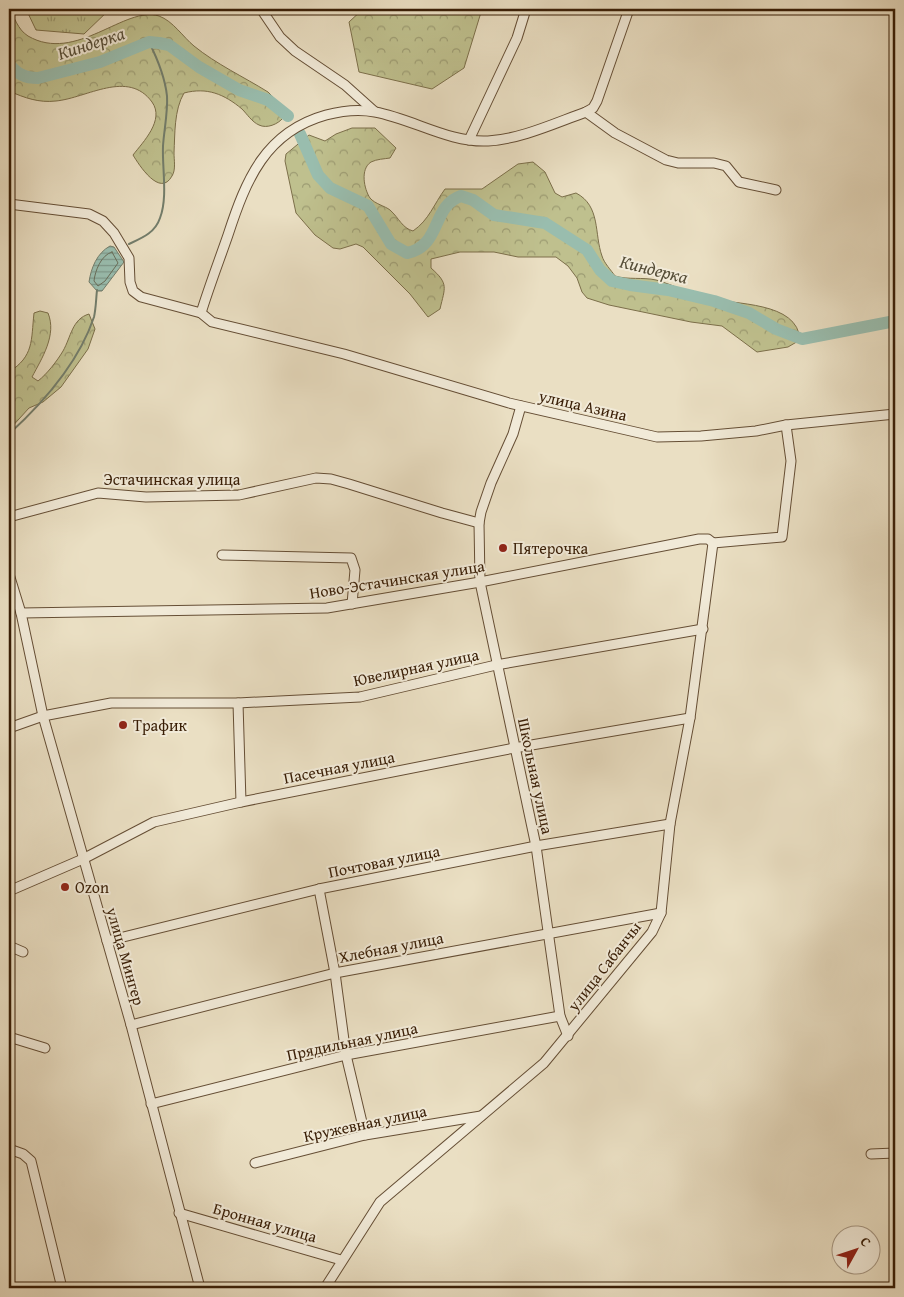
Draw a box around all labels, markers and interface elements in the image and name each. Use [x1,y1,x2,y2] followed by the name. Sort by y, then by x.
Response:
[54,19,129,67] water label: Киндерка
[617,248,692,291] water label: Киндерка
[536,383,630,427] street label: улица Азина
[104,467,241,491] street label: Эстачинская улица
[513,536,588,560] place label: Пятерочка
[497,542,509,554] marker: Пятерочка
[308,553,487,605] street label: Ново-Эстачинская улица
[351,642,481,692] street label: Ювелирная улица
[133,713,187,737] place label: Трафик
[512,716,560,837] street label: Школьная улица
[117,719,129,731] marker: Трафик
[281,744,397,790] street label: Пасечная улица
[326,838,442,884] street label: Почтовая улица
[75,875,109,899] place label: Ozon
[59,881,71,893] marker: Ozon
[100,903,152,1008] street label: улица Мингер
[561,916,647,1017] street label: улица Сабанчы
[337,925,446,969] street label: Хлебная улица
[284,1015,420,1067] street label: Прядильная улица
[301,1098,429,1148] street label: Кружевная улица
[210,1196,320,1248] street label: Бронная улица
[832,1224,882,1274] north arrow
[856,1232,876,1251] text: С

